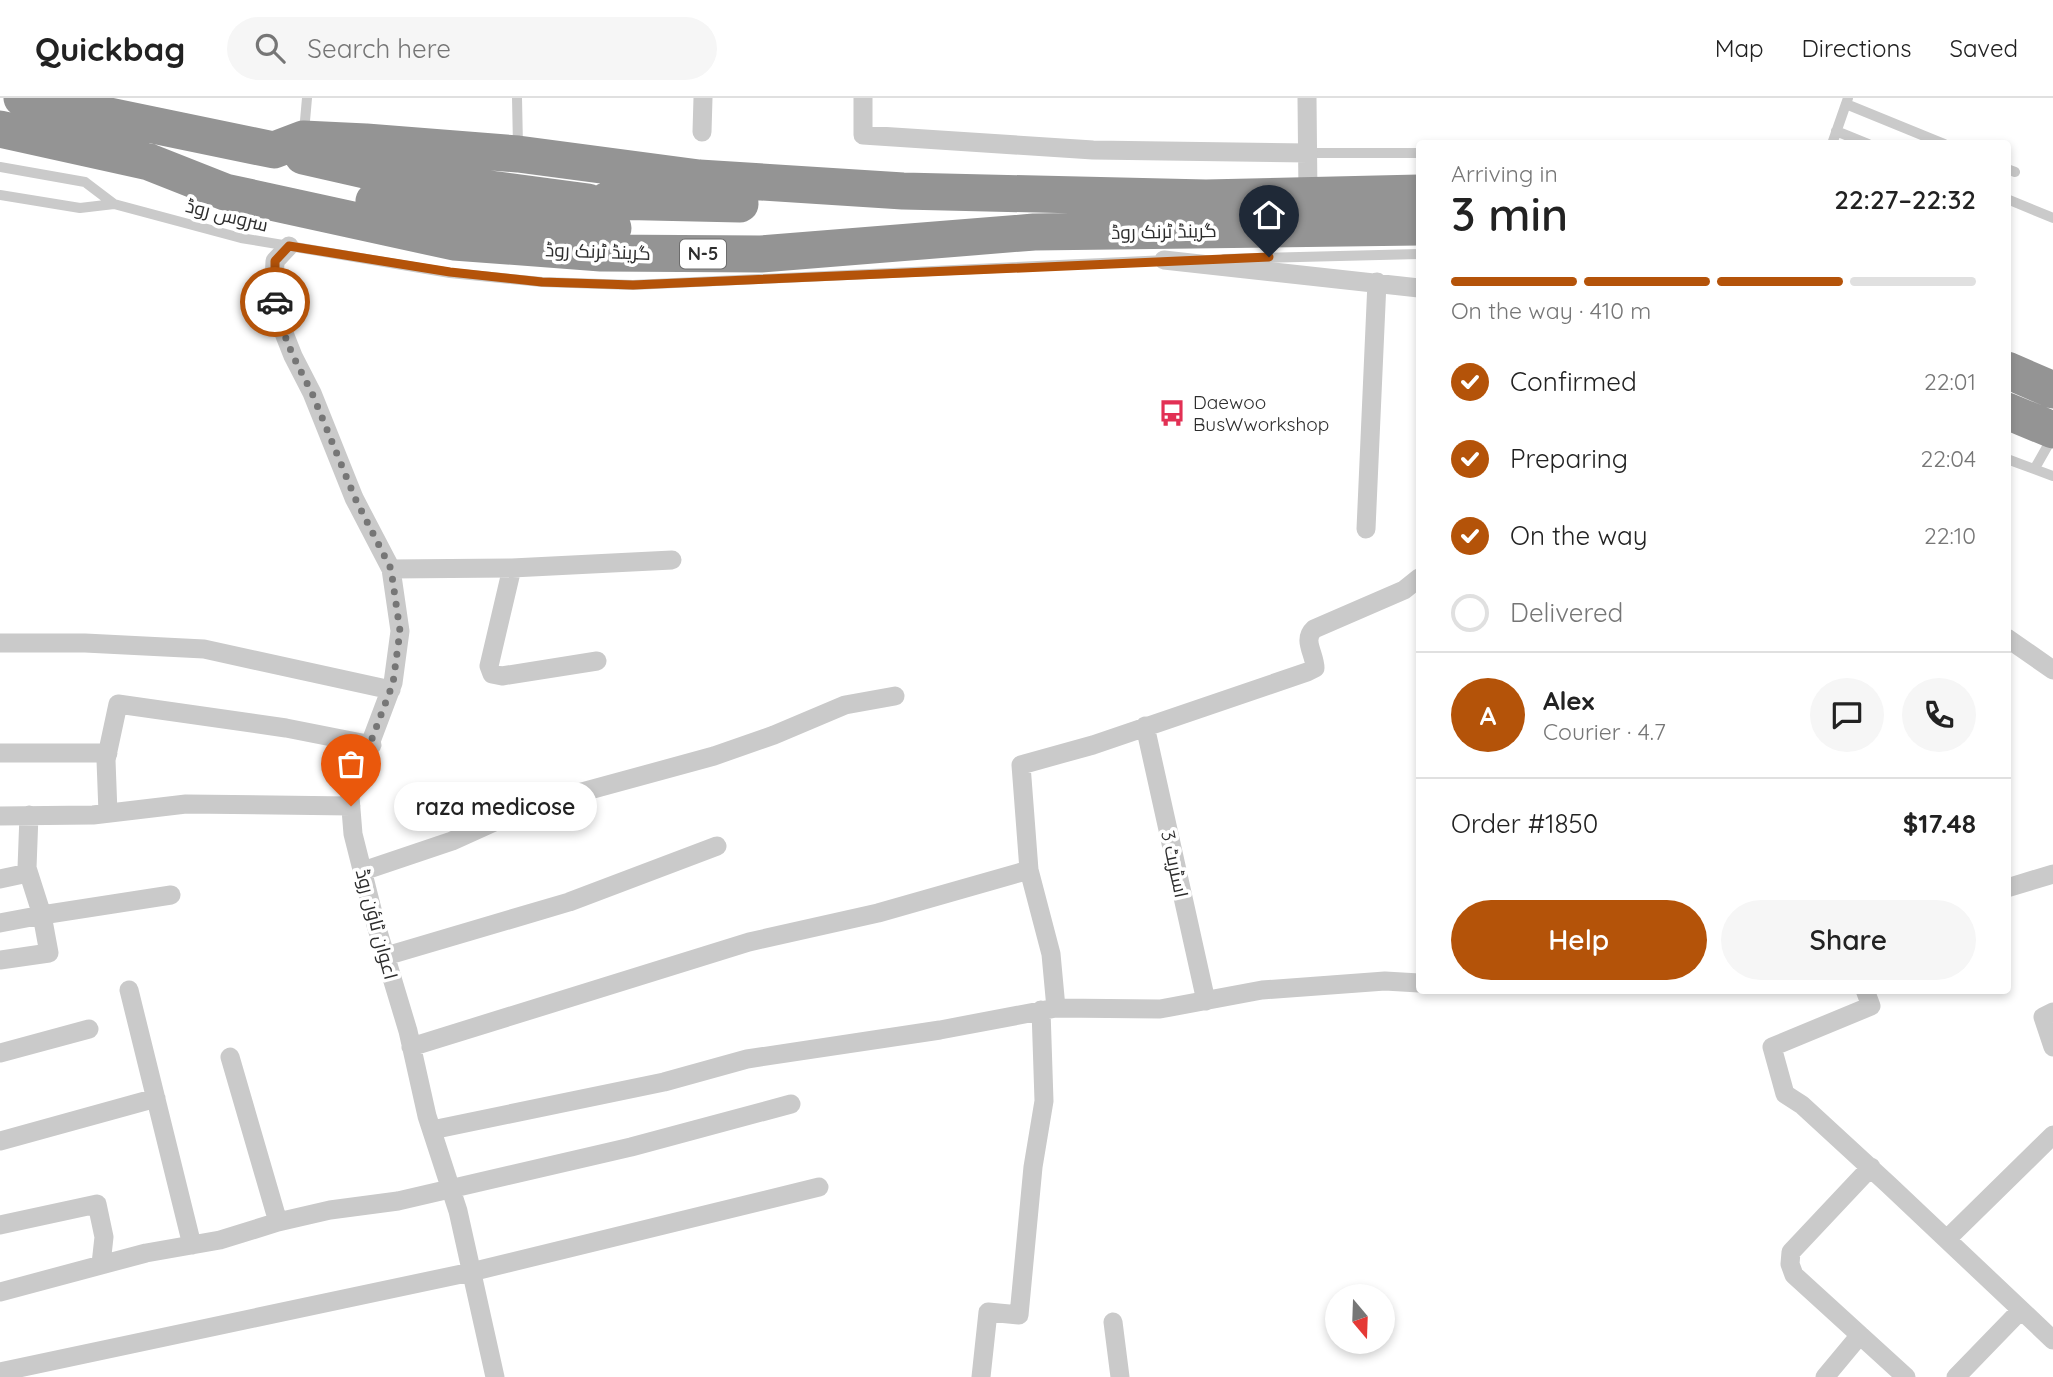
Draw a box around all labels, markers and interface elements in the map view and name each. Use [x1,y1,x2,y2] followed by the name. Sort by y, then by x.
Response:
[227,17,717,80] search box
[35,28,185,69] text: Quickbag
[251,29,289,67] icon: search
[307,32,451,65] text: Search here
[1715,33,1764,63] text: Map
[1802,33,1912,63] text: Directions
[1950,33,2018,63] text: Saved
[1451,159,1558,188] text: Arriving in
[1834,183,1976,216] text: 22:27–22:32
[1239,185,1299,257] pin
[1451,185,1568,243] text: 3 min
[183,193,271,237] street label: سروس روڈ
[1250,196,1288,234] icon: home
[1111,218,1217,244] street label: گرینڈ ٹرنک روڈ
[545,237,651,265] street label: گرینڈ ٹرنک روڈ
[680,239,726,268] road number: N-5
[240,267,310,337] courier
[256,283,294,321] icon: car
[1451,296,1651,325] text: On the way · 410 m
[1451,363,1489,401] icon: check
[1510,365,1637,398] text: Confirmed
[1924,367,1976,396] text: 22:01
[1193,390,1329,436] place label: Daewoo BusWworkshop
[1157,398,1187,428] bus stop icon: Daewoo BusWworkshop
[1451,440,1489,478] icon: check
[1510,442,1628,475] text: Preparing
[1920,444,1976,473] text: 22:04
[1451,517,1489,555] icon: check
[1510,519,1648,552] text: On the way
[1924,521,1976,550] text: 22:10
[1510,596,1623,629] text: Delivered
[1810,678,1884,752] button: chat
[1902,678,1976,752] button: phone
[1543,684,1594,717] text: Alex
[1480,699,1496,732] text: A
[1543,717,1666,746] text: Courier · 4.7
[321,734,381,806] pin
[332,745,370,783] icon: bag
[393,782,596,830] callout: raza medicose
[416,792,575,821] text: raza medicose
[1451,807,1598,840] text: Order #1850
[1903,807,1976,840] text: $17.48
[1156,828,1194,900] street label: اسٹریٹ 3
[351,866,403,982] street label: اعوان ٹاؤن روڈ
[1451,900,1707,980] button: Help
[1721,900,1976,980] button: Share
[1325,1284,1395,1354] north arrow
[1325,1284,1395,1354] map controls

